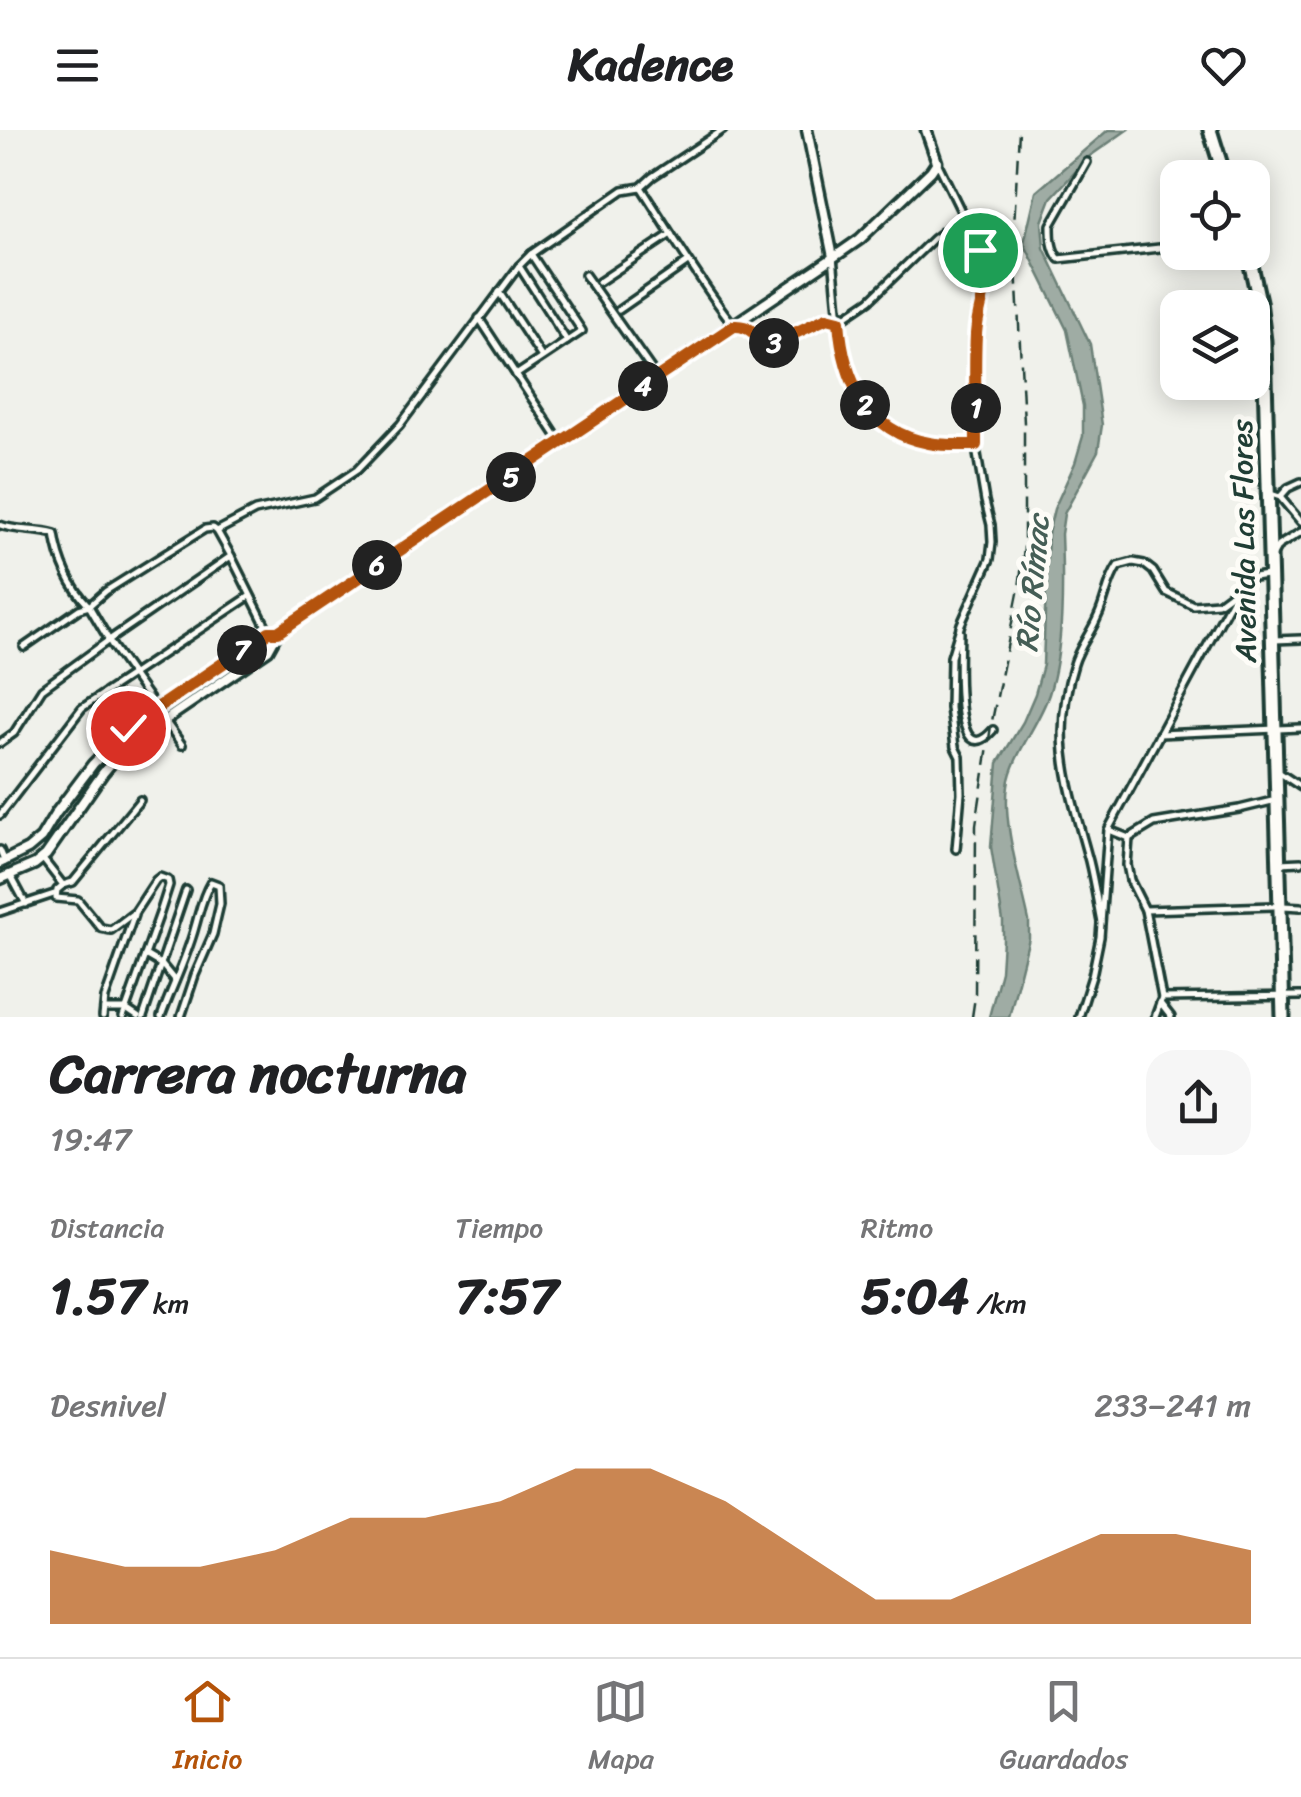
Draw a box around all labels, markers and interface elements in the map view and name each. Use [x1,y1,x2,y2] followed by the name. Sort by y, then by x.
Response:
[568,25,733,105] text: Kadence
[50,38,105,93] icon: menu
[1196,38,1251,93] icon: heart
[1160,160,1270,400] map controls
[1160,160,1270,270] button: locate
[938,208,1023,293] pin
[953,223,1008,278] icon: arrive
[1160,290,1270,400] button: layers
[749,318,799,368] pin: 3
[766,318,782,367] text: 3
[618,361,668,411] pin: 4
[634,361,652,410] text: 4
[840,380,890,430] pin: 2
[857,380,873,429] text: 2
[951,383,1001,433] pin: 1
[970,383,982,432] text: 1
[1215,419,1273,664] street label: Avenida Las Flores
[486,452,536,502] pin: 5
[502,452,520,501] text: 5
[998,510,1067,654] water label: Río Rímac
[352,540,402,590] pin: 6
[369,540,385,589] text: 6
[217,625,267,675] pin: 7
[234,625,250,674] text: 7
[86,686,171,771] pin
[101,701,156,756] icon: check
[50,1025,466,1122] text: Carrera nocturna
[1146,1050,1251,1155] button: share
[50,1111,131,1168] text: 19:47
[50,1203,165,1252] text: Distancia
[455,1203,543,1252] text: Tiempo
[861,1203,933,1252] text: Ritmo
[50,1252,146,1341] text: 1.57
[455,1252,558,1341] text: 7:57
[861,1252,969,1341] text: 5:04
[146,1279,189,1328] text: km
[969,1279,1027,1328] text: /km
[50,1377,166,1434] text: Desnivel
[1094,1377,1251,1434] text: 233–241 m
[173,1674,242,1783] tab: Inicio
[588,1674,654,1783] tab: Mapa
[999,1674,1128,1783] tab: Guardados

